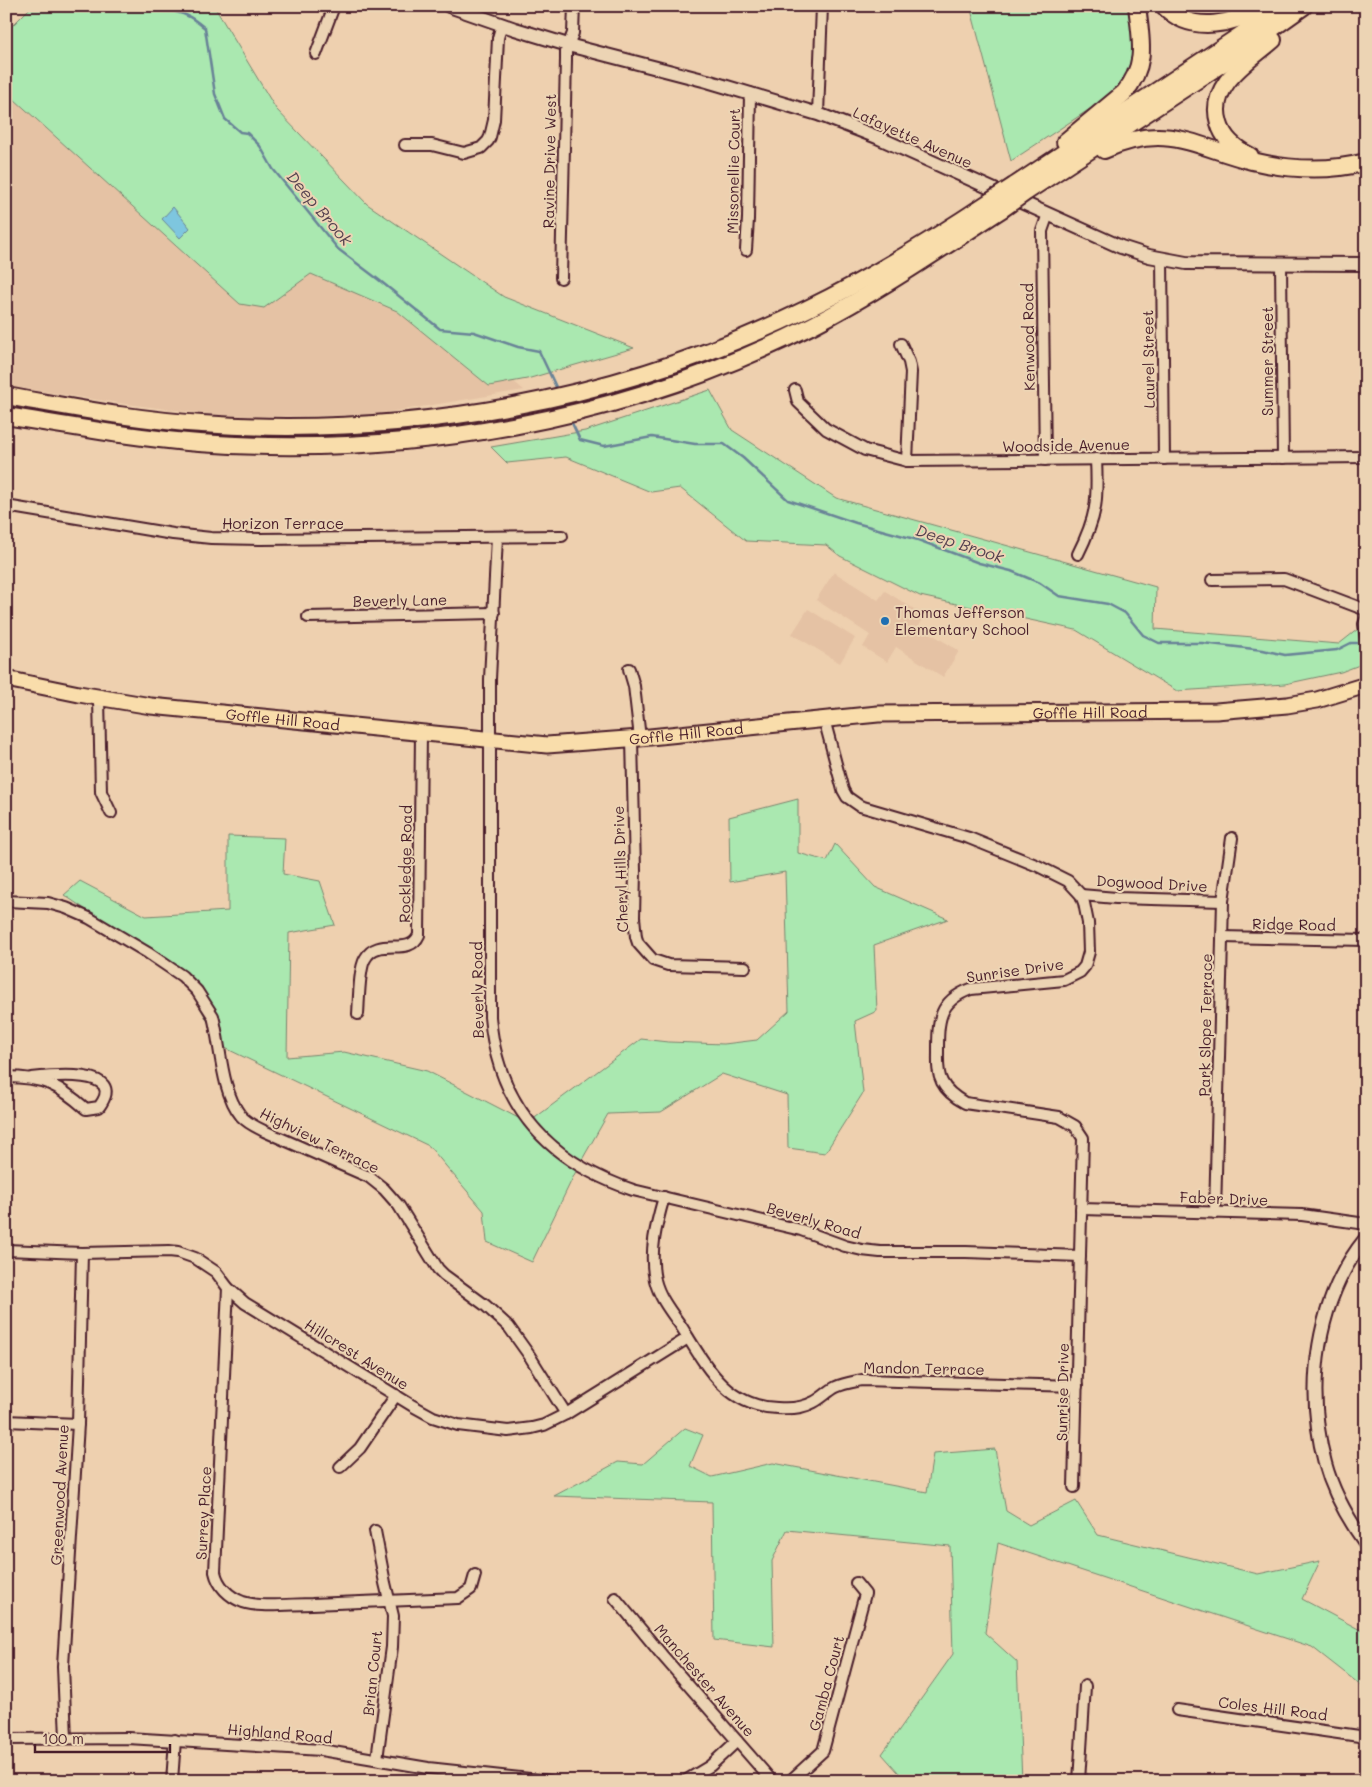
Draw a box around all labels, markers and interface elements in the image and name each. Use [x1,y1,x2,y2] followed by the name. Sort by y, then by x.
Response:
[538,93,560,229] street label: Ravine Drive West
[850,102,976,172] street label: Lafayette Avenue
[722,108,744,234] street label: Missonellie Court
[283,166,358,250] water label: Deep Brook
[1017,283,1039,391] street label: Kenwood Road
[1257,306,1277,416] street label: Summer Street
[1137,310,1159,408] street label: Laurel Street
[1002,434,1130,456] street label: Woodside Avenue
[222,513,344,533] street label: Horizon Terrace
[913,519,1007,567] water label: Deep Brook
[353,589,447,611] street label: Beverly Lane
[895,602,1030,639] place label: Thomas Jefferson Elementary School
[879,615,891,627] marker: Thomas Jefferson Elementary School
[1033,702,1147,723] street label: Goffle Hill Road
[225,703,341,735] street label: Goffle Hill Road
[628,718,744,749] street label: Goffle Hill Road
[394,805,416,923] street label: Rockledge Road
[608,805,632,933] street label: Cheryl Hills Drive
[1096,870,1208,896] street label: Dogwood Drive
[1252,913,1336,935] street label: Ridge Road
[466,941,488,1039] street label: Beverly Road
[965,953,1065,987] street label: Sunrise Drive
[1194,953,1216,1097] street label: Park Slope Terrace
[257,1102,383,1178] street label: Highview Terrace
[1179,1186,1269,1210] street label: Faber Drive
[765,1197,863,1243] street label: Beverly Road
[301,1314,413,1394] street label: Hillcrest Avenue
[1051,1343,1073,1441] street label: Sunrise Drive
[863,1357,985,1379] street label: Mandon Terrace
[45,1424,73,1566] street label: Greenwood Avenue
[191,1466,215,1560] street label: Surrey Place
[650,1619,760,1741] street label: Manchester Avenue
[358,1629,386,1717] street label: Brian Court
[804,1633,848,1733] street label: Gamba Court
[1217,1691,1329,1725] street label: Coles Hill Road
[227,1718,333,1748] street label: Highland Road
[35,1722,170,1754] scale bar
[42,1728,84,1748] text: 100 m

